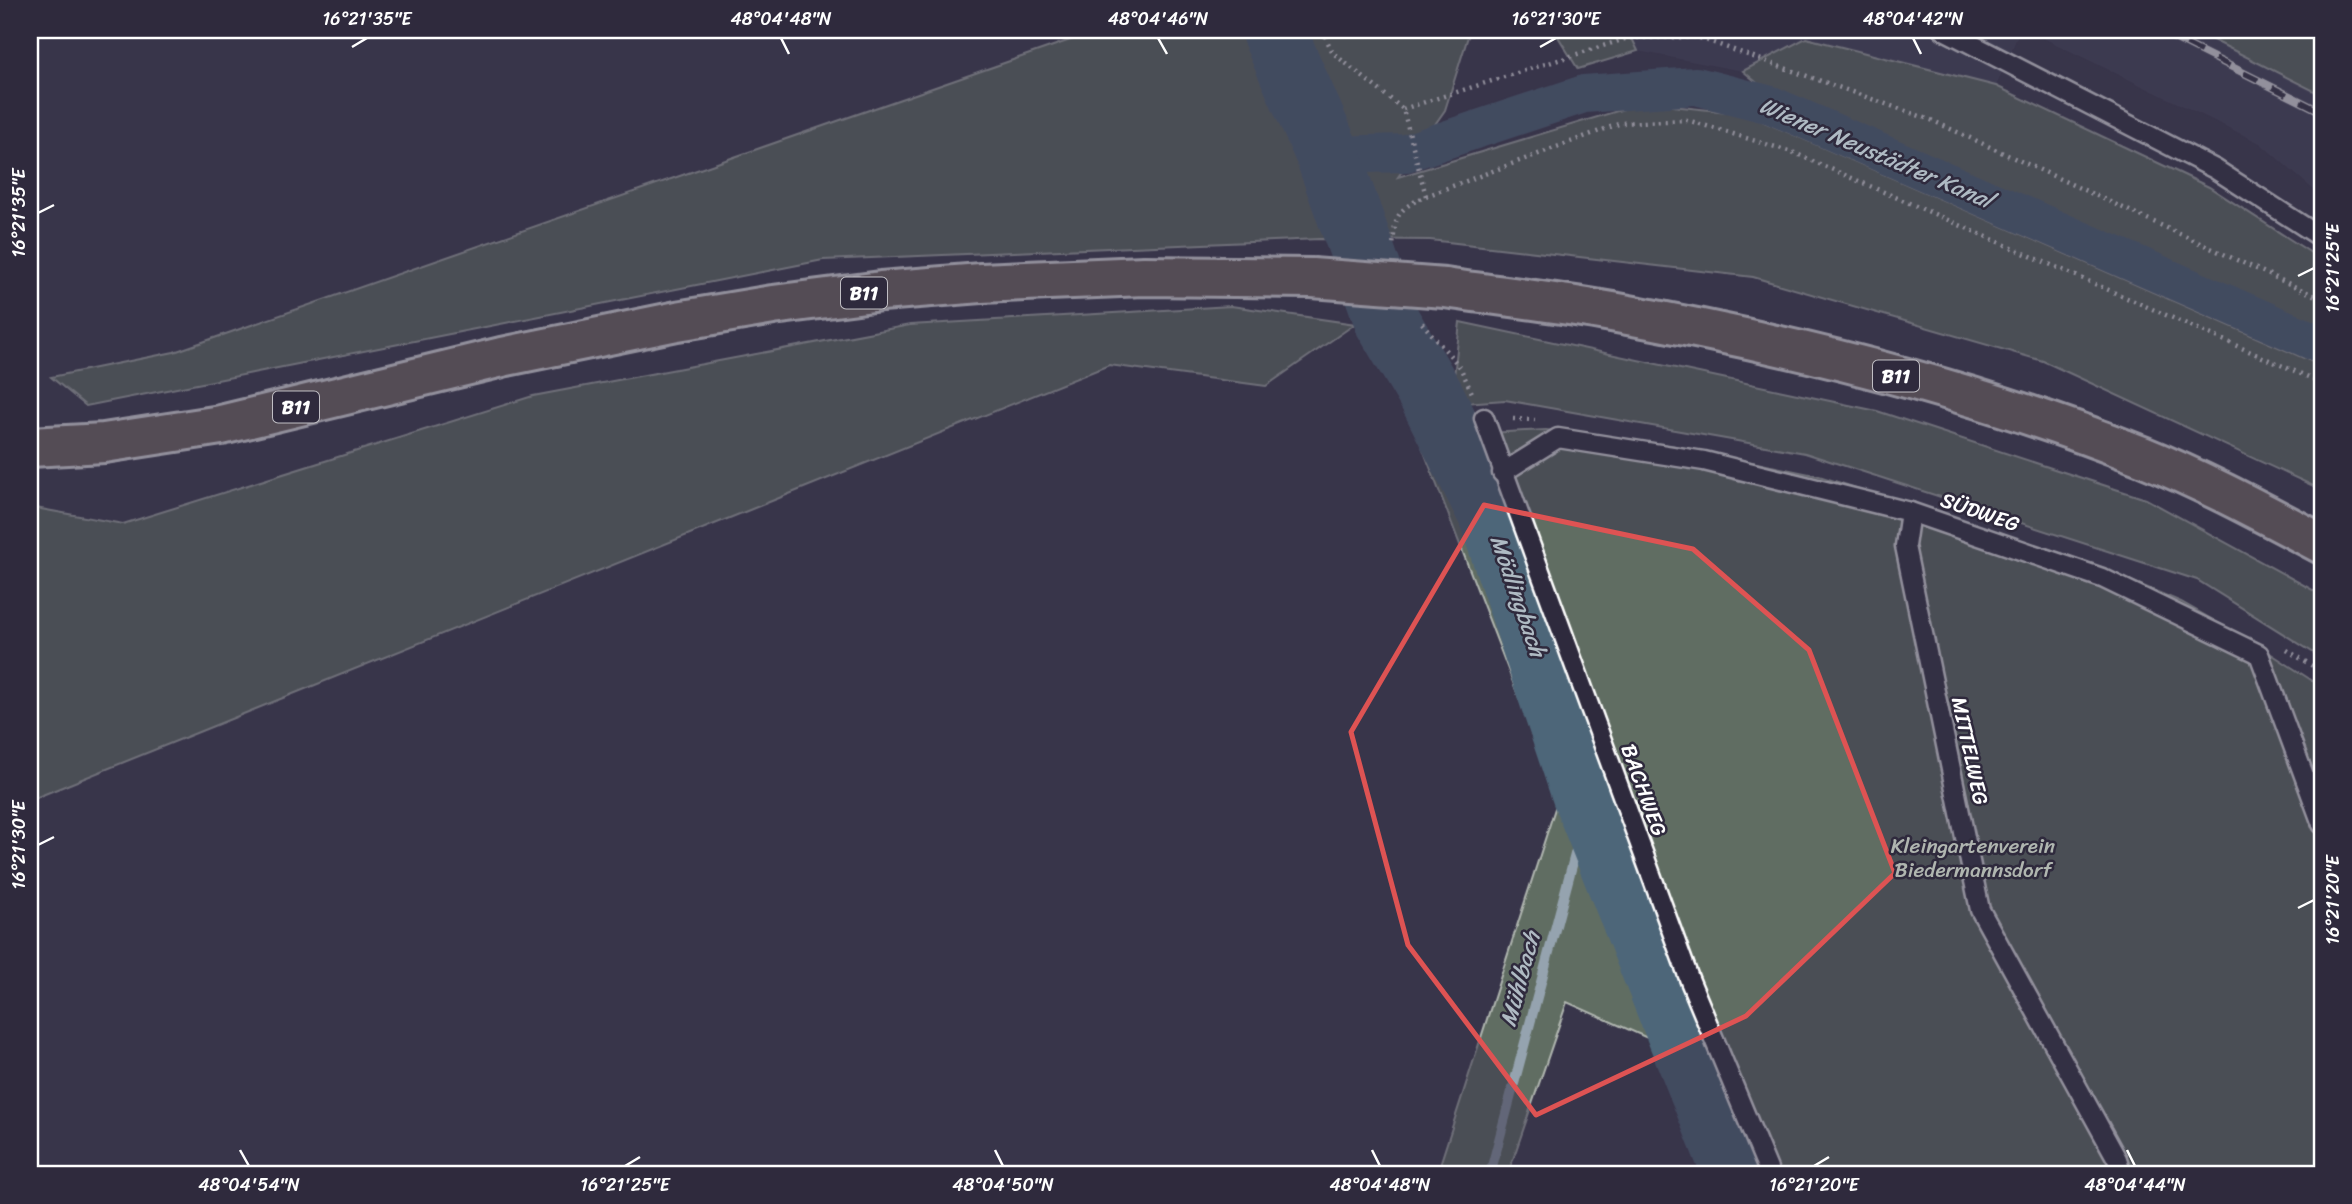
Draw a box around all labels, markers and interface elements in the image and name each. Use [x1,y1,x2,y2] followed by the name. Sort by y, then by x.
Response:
[323,3,412,35] text: 16°21'35"E
[730,3,832,35] text: 48°04'48"N
[1108,3,1209,35] text: 48°04'46"N
[1511,3,1602,35] text: 16°21'30"E
[1863,3,1964,35] text: 48°04'42"N
[1753,85,2004,223] water label: Wiener Neustädter Kanal
[3,168,35,257] text: 16°21'35"E
[2317,222,2349,313] text: 16°21'25"E
[841,278,887,308] road number: B11
[1873,360,1919,392] road number: B11
[273,392,319,422] road number: B11
[1935,481,2025,543] street label: SÜDWEG
[1478,529,1559,665] water label: Mödlingbach
[1940,693,2000,809] street label: MITTELWEG
[1610,738,1678,842] street label: BACHWEG
[3,799,35,890] text: 16°21'30"E
[1891,827,2055,889] park label: Kleingartenverein Biedermannsdorf
[2317,854,2349,945] text: 16°21'20"E
[1488,925,1553,1031] water label: Mühlbach
[198,1169,300,1201] text: 48°04'54"N
[580,1169,671,1201] text: 16°21'25"E
[952,1169,1054,1201] text: 48°04'50"N
[1329,1169,1431,1201] text: 48°04'48"N
[1769,1169,1860,1201] text: 16°21'20"E
[2084,1169,2186,1201] text: 48°04'44"N

